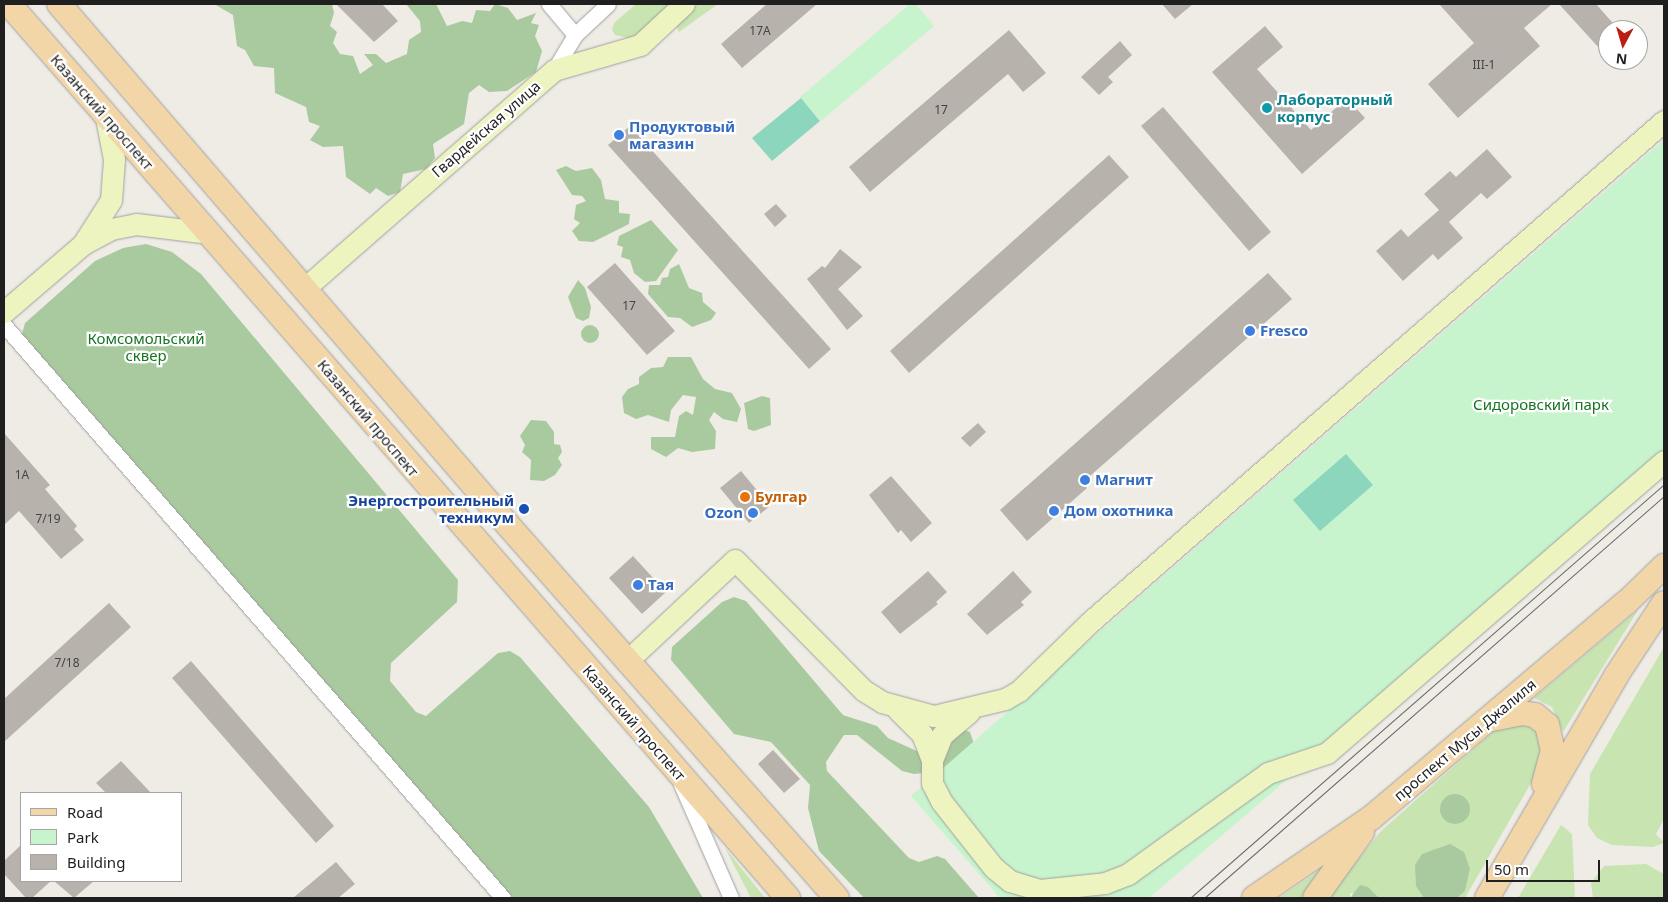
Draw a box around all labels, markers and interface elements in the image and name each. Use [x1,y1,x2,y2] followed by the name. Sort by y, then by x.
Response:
[1598,20,1648,70] north arrow
[749,24,771,38] house number: 17А
[1615,49,1628,69] text: N
[47,51,157,173] street label: Казанский проспект
[1473,58,1495,72] house number: III-1
[428,77,544,181] street label: Гвардейская улица
[1277,90,1393,125] place label: Лабораторный корпус
[1261,102,1273,114] marker: Лабораторный корпус
[934,103,948,117] house number: 17
[629,117,735,152] place label: Продуктовый магазин
[613,129,625,141] marker: Продуктовый магазин
[622,299,636,313] house number: 17
[1260,322,1308,340] place label: Fresco
[1244,325,1256,337] marker: Fresco
[87,329,205,364] park label: Комсомольский сквер
[314,356,422,480] street label: Казанский проспект
[1473,396,1609,414] park label: Сидоровский парк
[15,468,29,482] house number: 1А
[1095,471,1153,489] place label: Магнит
[1079,474,1091,486] marker: Магнит
[755,488,807,506] place label: Булгар
[348,491,514,526] place label: Энергостроительный техникум
[739,491,751,503] marker: Булгар
[1064,502,1173,520] place label: Дом охотника
[518,503,530,515] marker: Энергостроительный техникум
[705,504,743,522] place label: Ozon
[1048,505,1060,517] marker: Дом охотника
[747,507,759,519] marker: Ozon
[35,512,61,526] house number: 7/19
[648,576,674,594] place label: Тая
[632,579,644,591] marker: Тая
[54,656,80,670] house number: 7/18
[579,662,689,784] street label: Казанский проспект
[1390,675,1540,805] street label: проспект Мусы Джалиля
[20,792,182,882] legend
[67,802,103,822] text: Road
[67,827,99,847] text: Park
[1488,850,1602,882] scale bar
[67,852,125,872] text: Building
[1494,859,1529,879] text: 50 m

